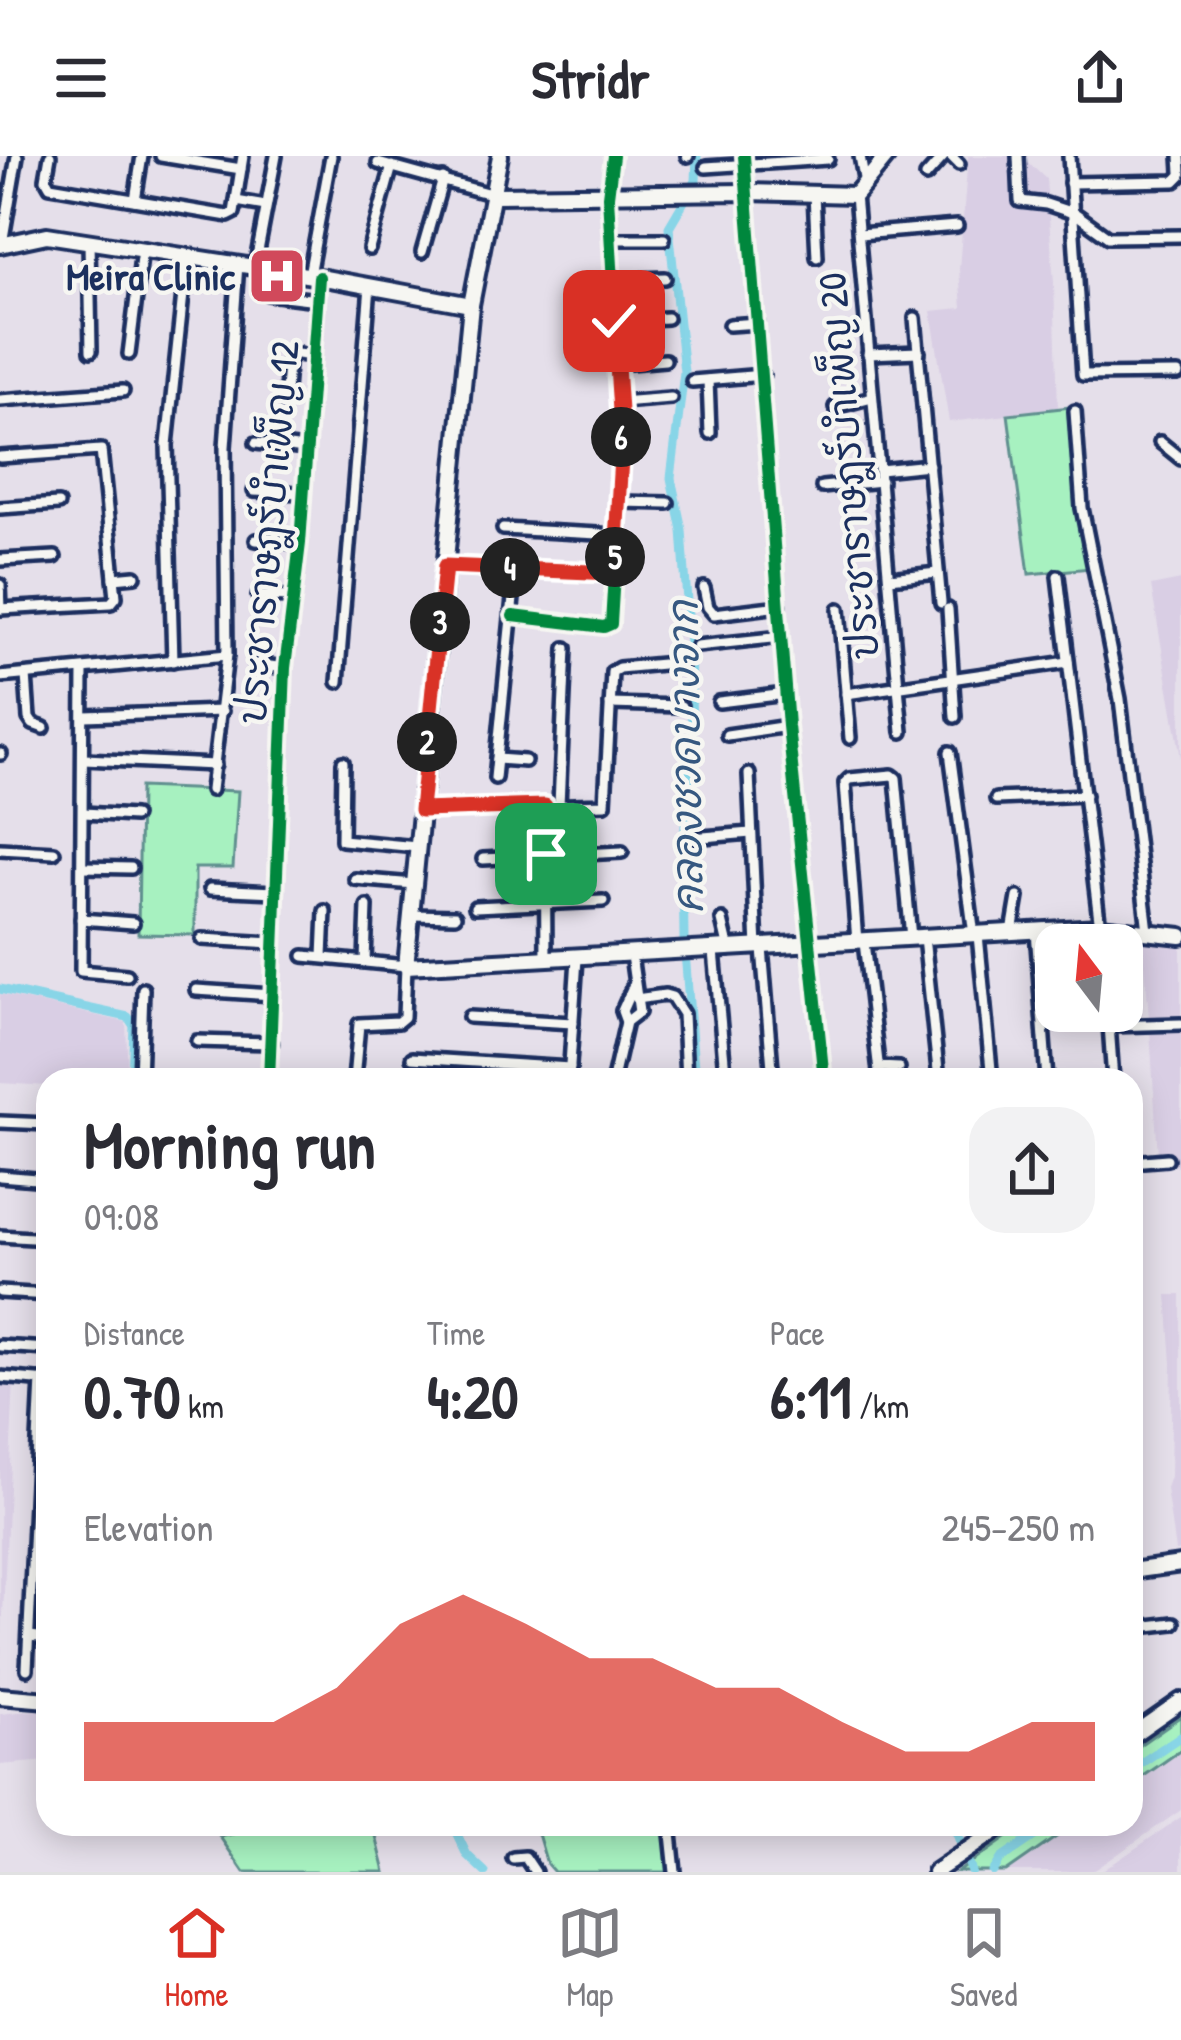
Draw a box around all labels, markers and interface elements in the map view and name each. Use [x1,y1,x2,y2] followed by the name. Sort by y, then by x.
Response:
[531,42,650,115] text: Stridr
[48,45,114,111] icon: menu
[1067,45,1133,111] icon: share
[246,245,308,307] hospital icon: Meira Clinic
[66,249,236,302] place label: Meira Clinic
[563,270,665,372] pin
[804,271,892,661] street label: ประชาราษฎร์บำเพ็ญ 20
[581,288,647,354] icon: check
[224,338,312,726] street label: ประชาราษฎร์บำเพ็ญ 12
[591,407,651,467] pin: 6
[614,415,628,459] text: 6
[585,527,645,587] pin: 5
[608,535,622,579] text: 5
[480,538,540,598] pin: 4
[504,546,516,590] text: 4
[410,592,470,652] pin: 3
[653,598,716,914] water label: คลองชวดบางจาก
[433,600,447,644] text: 3
[397,712,457,772] pin: 2
[419,720,435,764] text: 2
[495,803,597,905] pin
[513,821,579,887] icon: arrive
[1035,924,1143,1032] north arrow
[1035,924,1143,1032] map controls
[84,1099,376,1189] text: Morning run
[969,1107,1095,1233] button: share
[84,1189,159,1242] text: 09:08
[84,1311,185,1355] text: Distance
[427,1311,485,1355] text: Time
[770,1311,825,1355] text: Pace
[84,1355,180,1437] text: 0.70
[427,1355,518,1437] text: 4:20
[770,1355,851,1437] text: 6:11
[180,1384,224,1428] text: km
[851,1384,909,1428] text: /km
[84,1500,214,1553] text: Elevation
[942,1500,1095,1553] text: 245–250 m
[164,1900,230,2016] tab: Home
[557,1900,623,2016] tab: Map
[950,1900,1017,2016] tab: Saved

